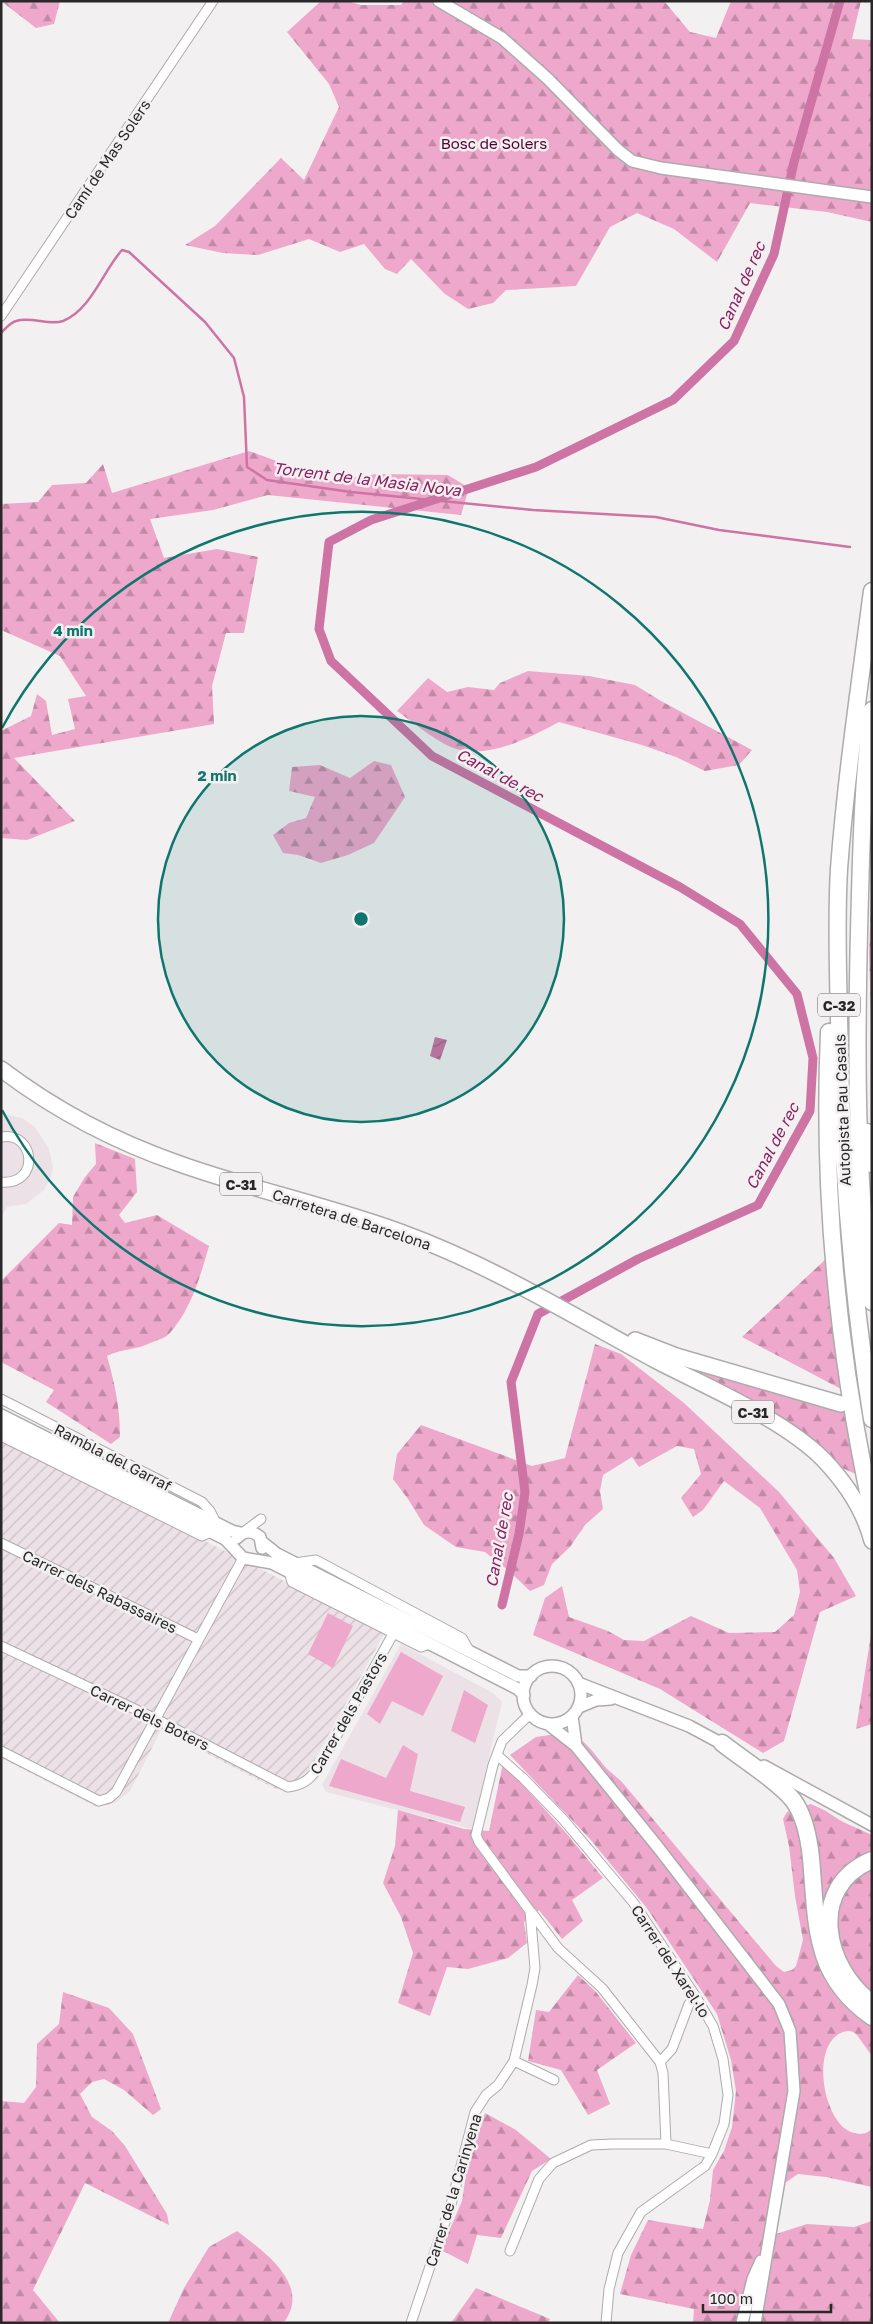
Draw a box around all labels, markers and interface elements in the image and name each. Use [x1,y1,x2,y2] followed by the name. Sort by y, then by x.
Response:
[60,96,154,222] street label: Camí de Mas Solers
[441,134,547,152] park label: Bosc de Solers
[713,237,770,334] water label: Canal de rec
[272,458,463,501] water label: Torrent de la Masia Nova
[53,621,93,639] text: 4 min
[453,744,548,807] water label: Canal de rec
[197,766,237,784] text: 2 min
[352,910,370,928] centre of rings
[818,994,860,1016] road number: C-32
[830,1034,854,1186] street label: Autopista Pau Casals
[741,1098,804,1193] water label: Canal de rec
[220,1172,262,1196] road number: C-31
[270,1185,434,1253] street label: Carretera de Barcelona
[732,1400,774,1424] road number: C-31
[51,1420,175,1495] street label: Rambla del Garraf
[481,1490,517,1589] water label: Canal de rec
[20,1546,180,1636] street label: Carrer dels Rabassaires
[306,1649,390,1777] street label: Carrer dels Pastors
[87,1680,213,1754] street label: Carrer dels Boters
[628,1901,714,2021] street label: Carrer del Xarel·lo
[421,2111,485,2269] street label: Carrer de la Carinyena
[703,2282,830,2314] scale bar
[710,2289,753,2307] text: 100 m

